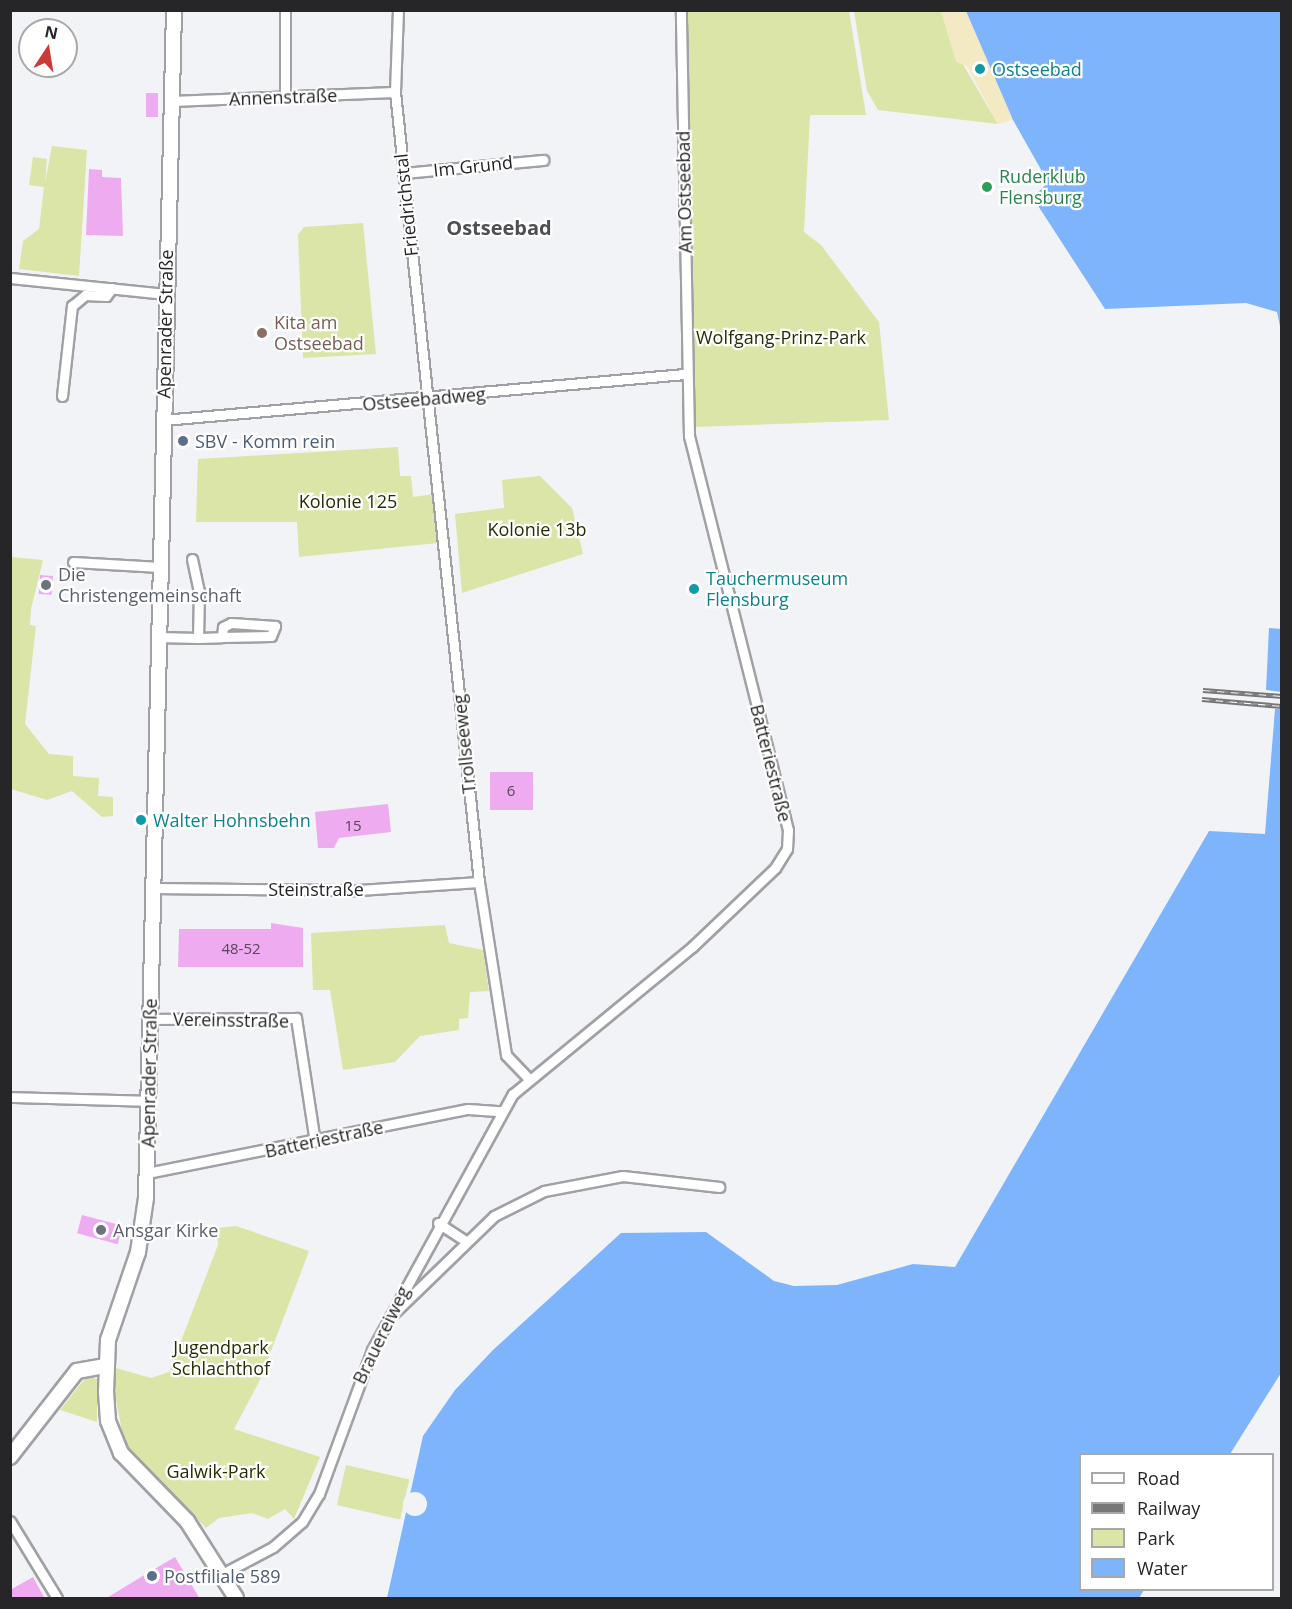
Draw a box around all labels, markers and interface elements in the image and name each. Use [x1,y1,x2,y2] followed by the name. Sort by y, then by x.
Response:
[18,18,78,78] north arrow
[43,20,60,44] text: N
[992,58,1082,80] place label: Ostseebad
[973,62,987,76] marker: Ostseebad
[229,84,337,110] street label: Annenstraße
[672,131,696,253] street label: Am Ostseebad
[432,151,514,181] street label: Im Grund
[390,152,422,258] street label: Friedrichstal
[999,166,1086,208] place label: Ruderklub Flensburg
[980,180,994,194] marker: Ruderklub Flensburg
[446,215,552,239] district label: Ostseebad
[153,249,177,399] street label: Apenrader Straße
[274,312,364,354] place label: Kita am Ostseebad
[255,326,269,340] marker: Kita am Ostseebad
[696,326,866,348] park label: Wolfgang-Prinz-Park
[361,383,487,415] street label: Ostseebadweg
[195,430,335,452] place label: SBV - Komm rein
[176,434,190,448] marker: SBV - Komm rein
[299,490,397,512] park label: Kolonie 125
[487,518,587,540] park label: Kolonie 13b
[58,564,241,606] place label: Die Christengemeinschaft
[706,568,848,610] place label: Tauchermuseum Flensburg
[39,578,53,592] marker: Die Christengemeinschaft
[687,582,701,596] marker: Tauchermuseum Flensburg
[448,693,480,795] street label: Trollseeweg
[746,702,796,824] street label: Batteriestraße
[507,782,515,800] house number: 6
[153,809,311,831] place label: Walter Hohnsbehn
[134,813,148,827] marker: Walter Hohnsbehn
[344,817,362,835] house number: 15
[268,878,364,900] street label: Steinstraße
[221,940,261,958] house number: 48-52
[137,998,161,1148] street label: Apenrader Straße
[173,1008,289,1032] street label: Vereinsstraße
[263,1116,385,1162] street label: Batteriestraße
[113,1219,218,1241] place label: Ansgar Kirke
[94,1223,108,1237] marker: Ansgar Kirke
[348,1283,414,1387] street label: Brauereiweg
[172,1337,270,1380] park label: Jugendpark Schlachthof
[1079,1453,1274,1591] legend
[166,1460,266,1482] park label: Galwik-Park
[1137,1466,1180,1490] text: Road
[1137,1496,1200,1520] text: Railway
[1137,1526,1175,1550] text: Park
[1137,1556,1188,1580] text: Water
[164,1565,281,1587] place label: Postfiliale 589
[145,1569,159,1583] marker: Postfiliale 589

